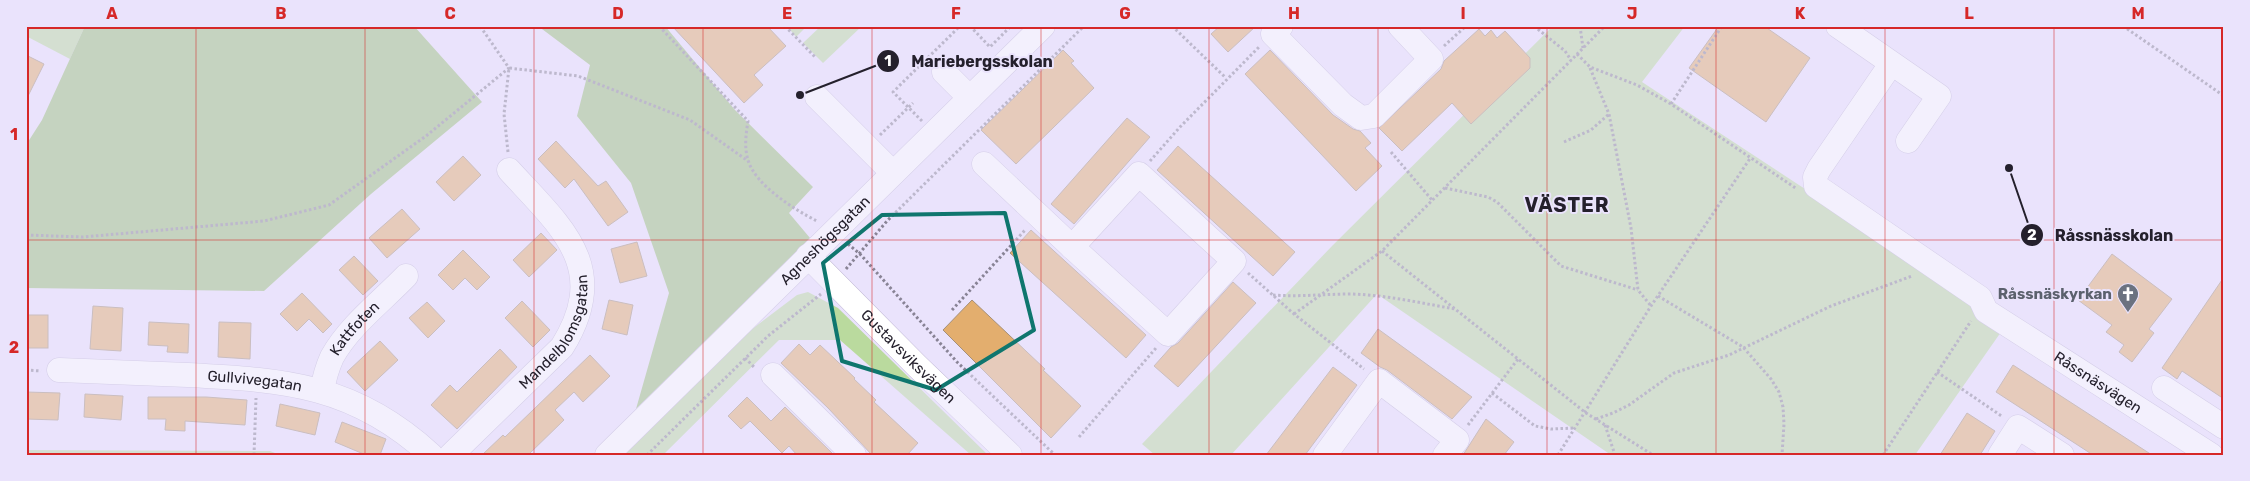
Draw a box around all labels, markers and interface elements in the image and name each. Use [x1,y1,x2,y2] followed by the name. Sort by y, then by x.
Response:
[106,4,118,23] text: A
[275,4,287,23] text: B
[444,4,456,23] text: C
[612,4,624,23] text: D
[782,4,792,23] text: E
[951,4,961,23] text: F
[1119,4,1131,23] text: G
[1288,4,1300,23] text: H
[1460,4,1466,23] text: I
[1627,4,1637,23] text: J
[1795,4,1806,23] text: K
[1964,4,1974,23] text: L
[2131,4,2145,23] text: M
[876,46,1062,77] callout: Mariebergsskolan
[884,52,892,70] text: 1
[911,52,1053,71] text: Mariebergsskolan
[10,125,18,144] text: 1
[776,192,874,289] street label: Agneshögsgatan
[1524,193,1610,217] district label: VÄSTER
[2019,220,2183,251] callout: Råssnässkolan
[2027,226,2037,244] text: 2
[2055,226,2173,245] text: Råssnässkolan
[515,274,592,393] street label: Mandelblomsgatan
[2116,282,2140,313] church icon: Råssnäskyrkan
[1998,285,2112,303] place label: Råssnäskyrkan
[326,298,383,359] street label: Kattfoten
[857,306,959,407] street label: Gustavsviksvägen
[9,338,19,357] text: 2
[2050,348,2145,417] street label: Råssnäsvägen
[207,367,304,396] street label: Gullvivegatan

